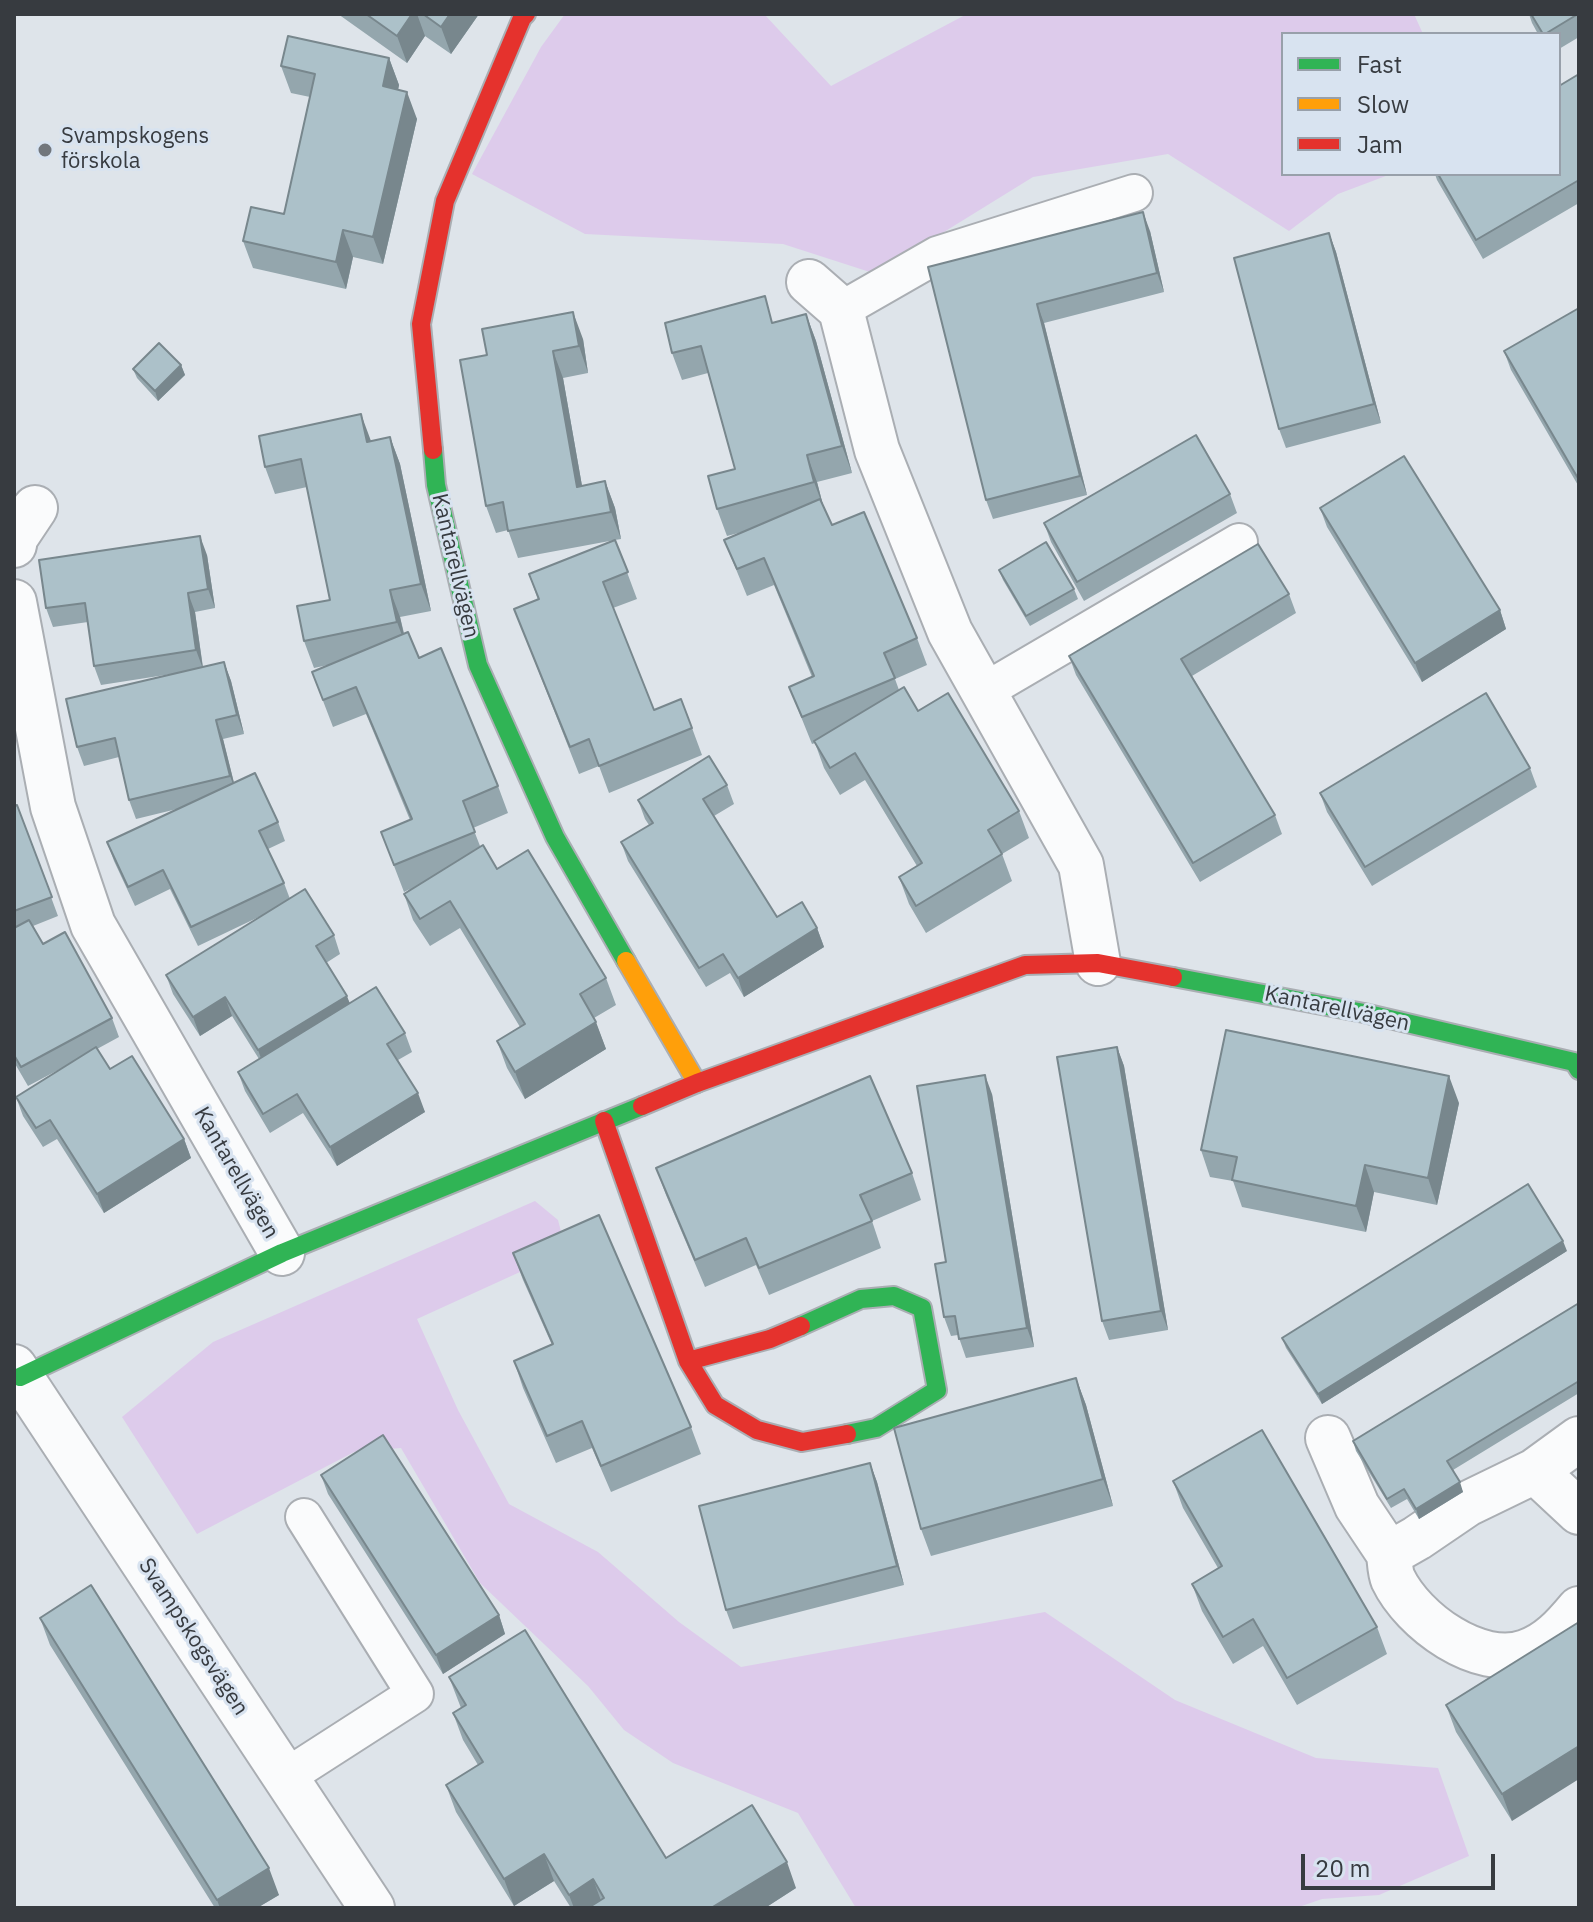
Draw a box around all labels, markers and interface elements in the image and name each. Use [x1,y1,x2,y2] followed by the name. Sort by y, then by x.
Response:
[1281,32,1561,176] legend
[1357,48,1402,80] text: Fast
[1357,88,1409,120] text: Slow
[61,124,209,176] place label: Svampskogens förskola
[1357,128,1403,160] text: Jam
[36,141,54,159] marker: Svampskogens förskola
[426,491,484,641] street label: Kantarellvägen
[1262,981,1412,1037] street label: Kantarellvägen
[188,1103,284,1243] street label: Kantarellvägen
[132,1554,254,1720] street label: Svampskogsvägen
[1305,1838,1499,1888] scale bar
[1315,1852,1370,1884] text: 20 m

